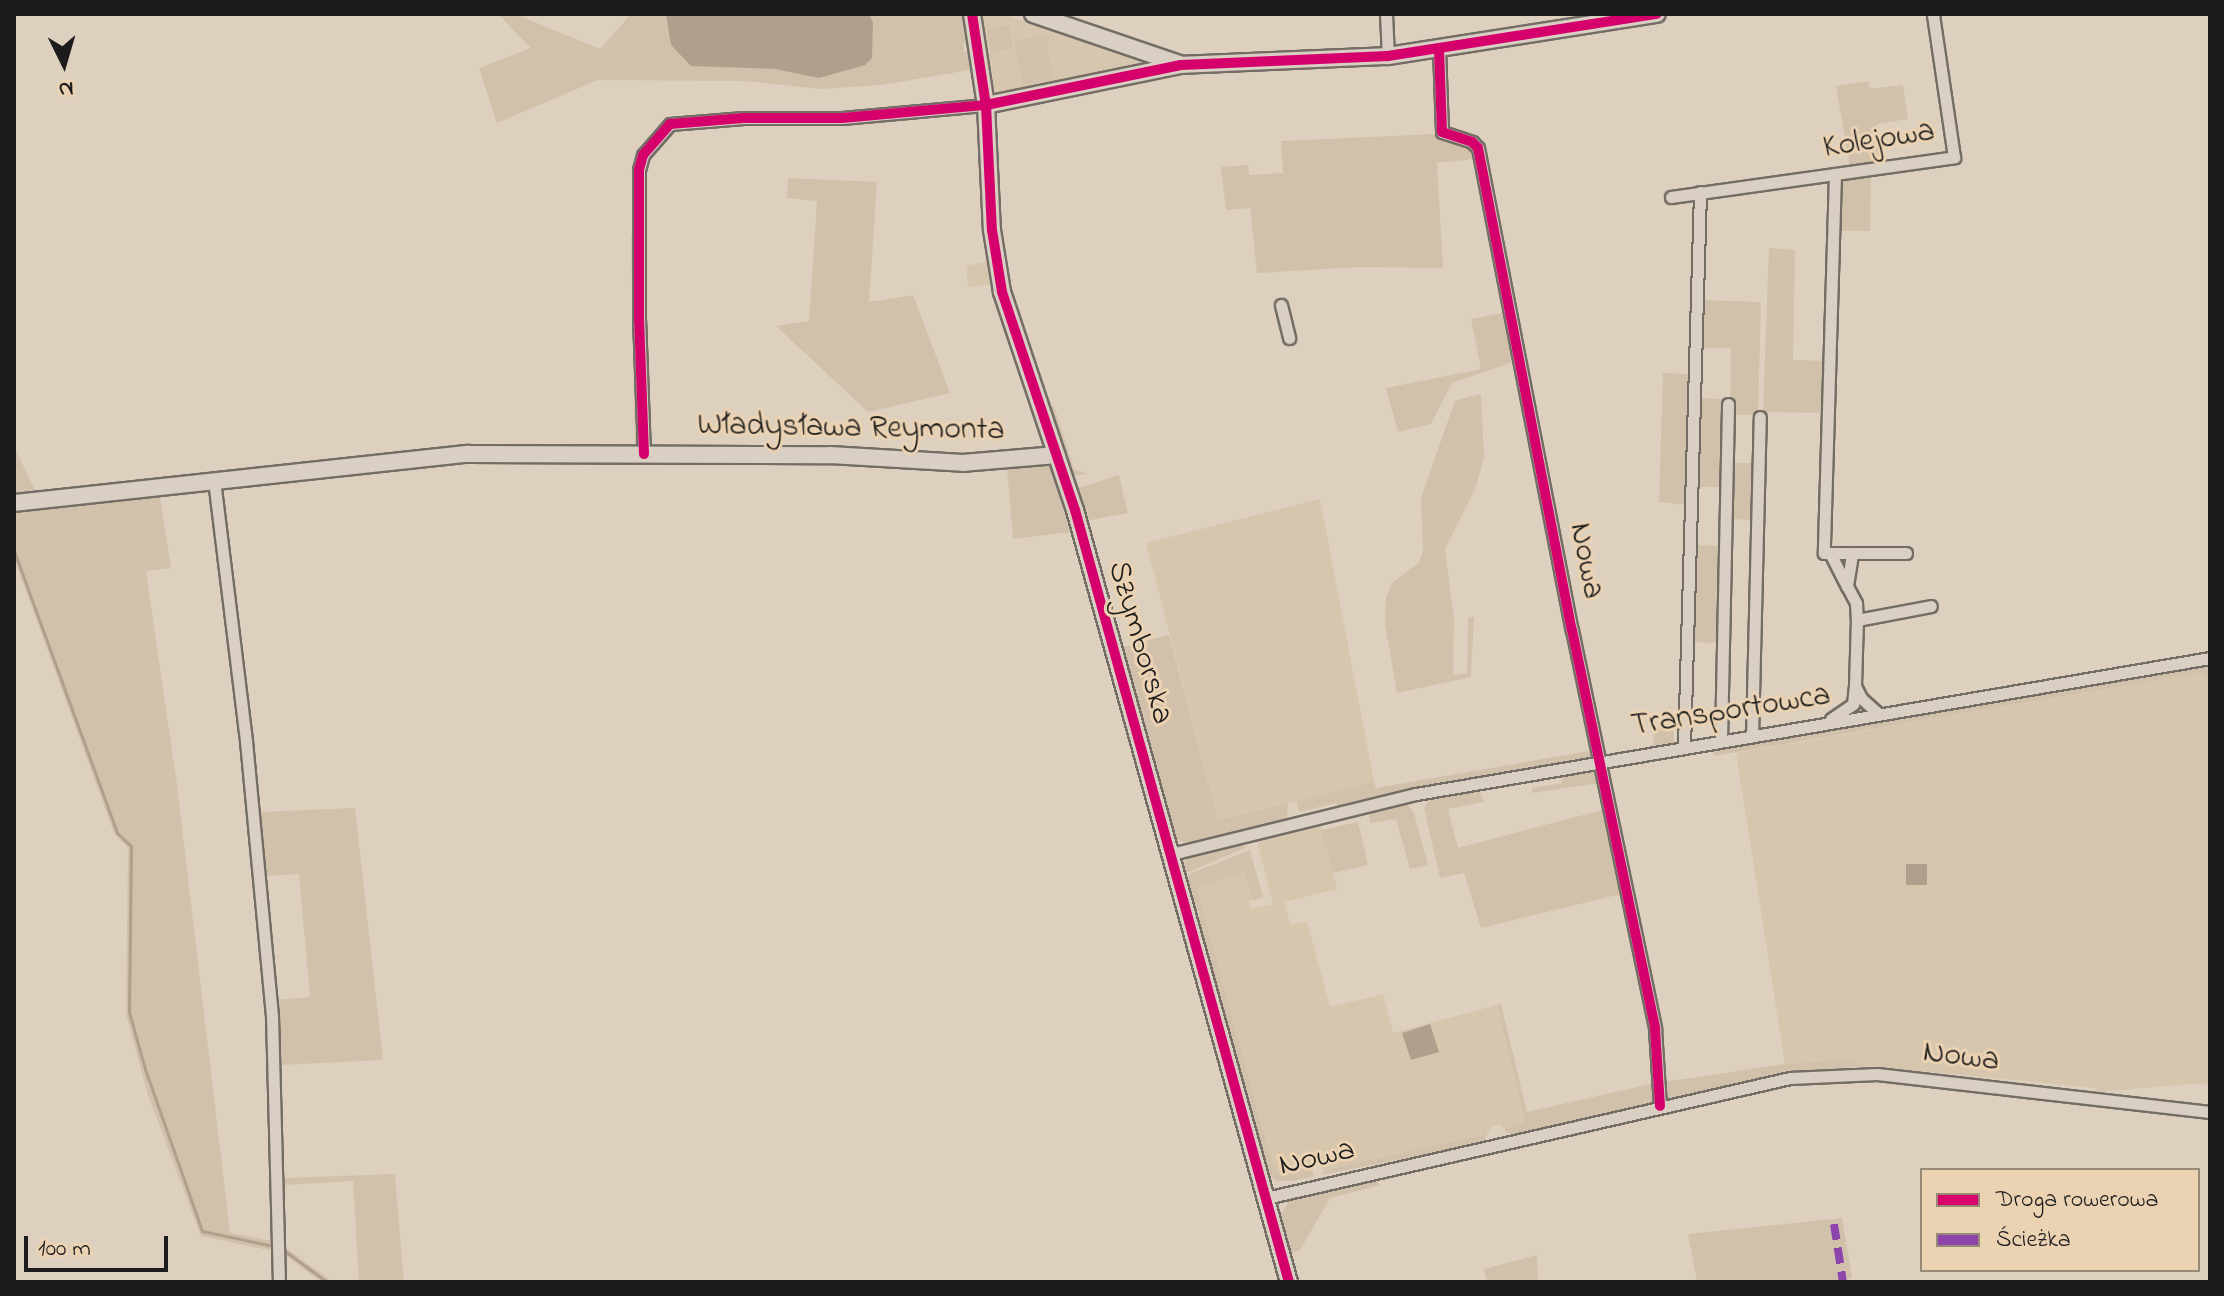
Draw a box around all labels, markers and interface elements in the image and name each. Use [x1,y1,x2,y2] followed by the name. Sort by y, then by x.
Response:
[24,24,104,104] north arrow
[57,71,75,104] text: N
[1821,113,1937,169] street label: Kolejowa
[697,407,1005,451] street label: Władysława Reymonta
[1559,520,1611,602] street label: Nowa
[1097,557,1181,729] street label: Szymborska
[1629,677,1833,747] street label: Transportowca
[1921,1034,2001,1082] street label: Nowa
[1275,1132,1359,1186] street label: Nowa
[1920,1168,2200,1272] legend
[1996,1183,2158,1218] text: Droga rowerowa
[28,1220,172,1270] scale bar
[1996,1223,2071,1258] text: Ścieżka
[38,1232,91,1267] text: 100 m

